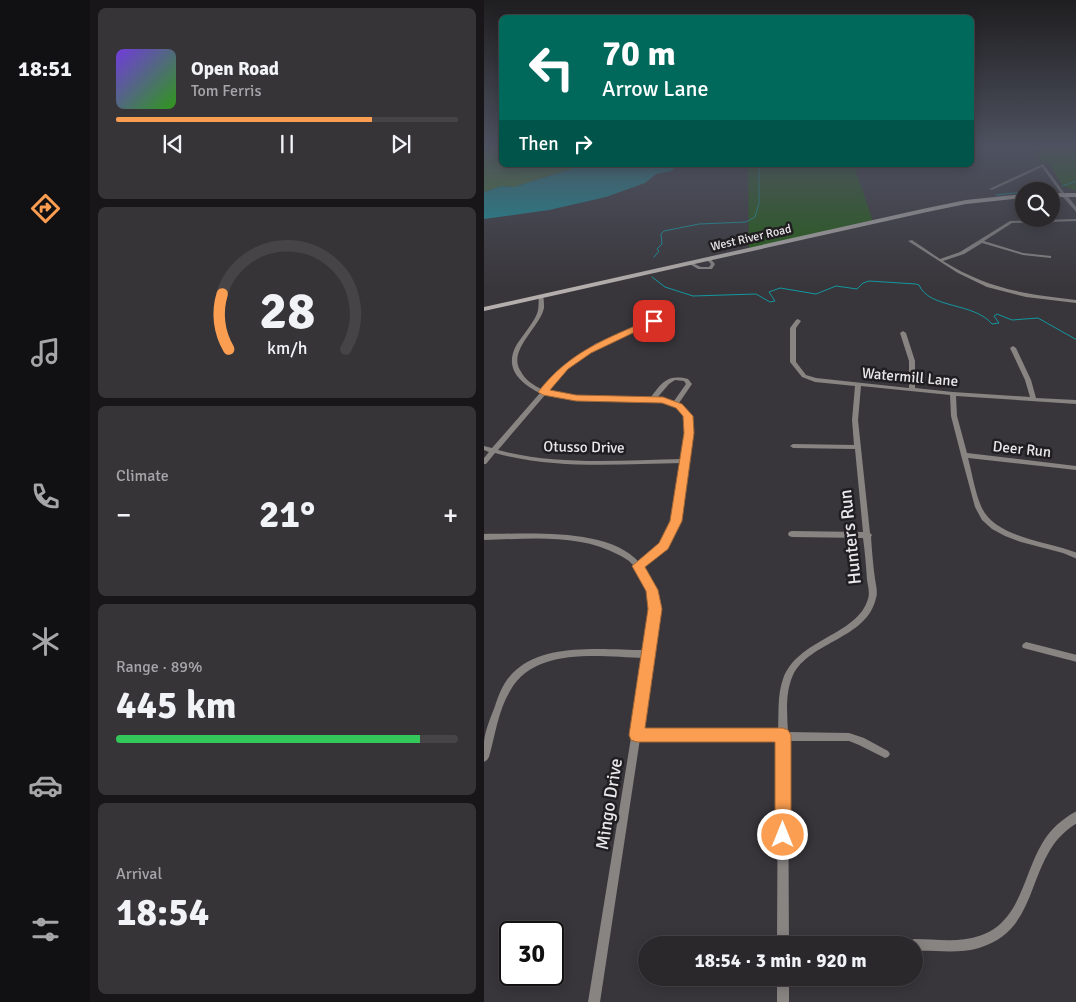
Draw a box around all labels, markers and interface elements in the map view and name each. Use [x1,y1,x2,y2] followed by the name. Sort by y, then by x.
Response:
[602,32,676,75] text: 70 m
[519,35,584,100] icon: left
[18,55,72,82] text: 18:51
[191,57,279,81] text: Open Road
[602,75,709,102] text: Arrow Lane
[191,81,261,101] text: Tom Ferris
[159,130,187,158] icon: previous
[273,130,301,158] icon: pause
[387,130,415,158] icon: next
[569,130,597,158] icon: right
[519,132,559,156] text: Then
[1015,182,1060,227] map controls
[1015,182,1060,227] button: search
[28,191,63,226] icon: directions
[709,221,793,255] street label: West River Road
[259,279,315,343] text: 28
[633,300,675,342] pin
[640,307,668,335] icon: arrive
[28,335,63,370] icon: music
[267,337,307,359] text: km/h
[861,364,959,390] street label: Watermill Lane
[543,437,625,457] street label: Otusso Drive
[992,437,1052,461] street label: Deer Run
[116,466,169,486] text: Climate
[28,479,63,514] icon: phone
[834,488,866,586] street label: Hunters Run
[259,491,315,538] text: 21°
[116,498,131,532] text: −
[443,498,458,532] text: +
[28,624,63,659] icon: climate
[116,657,202,677] text: Range · 89%
[116,682,237,729] text: 445 km
[591,757,627,851] street label: Mingo Drive
[28,768,63,803] icon: car
[756,808,808,860] position arrow
[116,864,162,884] text: Arrival
[116,889,209,936] text: 18:54
[28,912,63,947] icon: filters
[499,921,564,986] speed limit sign: 30
[694,949,867,973] text: 18:54 · 3 min · 920 m

